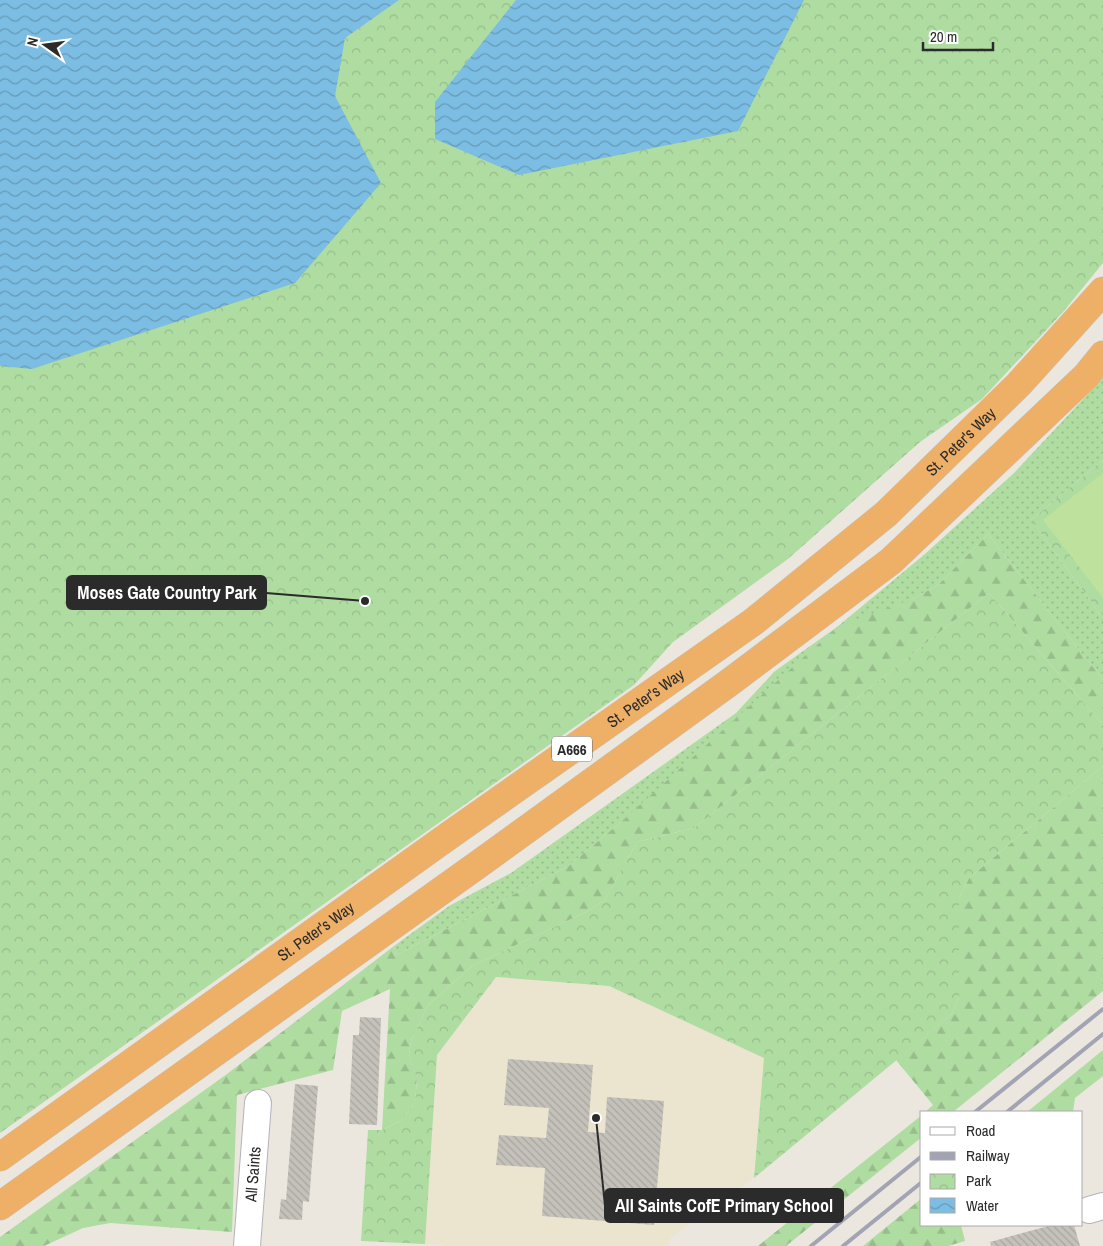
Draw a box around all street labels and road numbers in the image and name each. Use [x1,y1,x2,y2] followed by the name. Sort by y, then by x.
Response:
[921,402,1000,481] street label: St. Peter's Way
[602,663,689,732] street label: St. Peter's Way
[552,736,592,762] road number: A666
[273,896,359,966] street label: St. Peter's Way
[239,1146,266,1204] street label: All Saints

